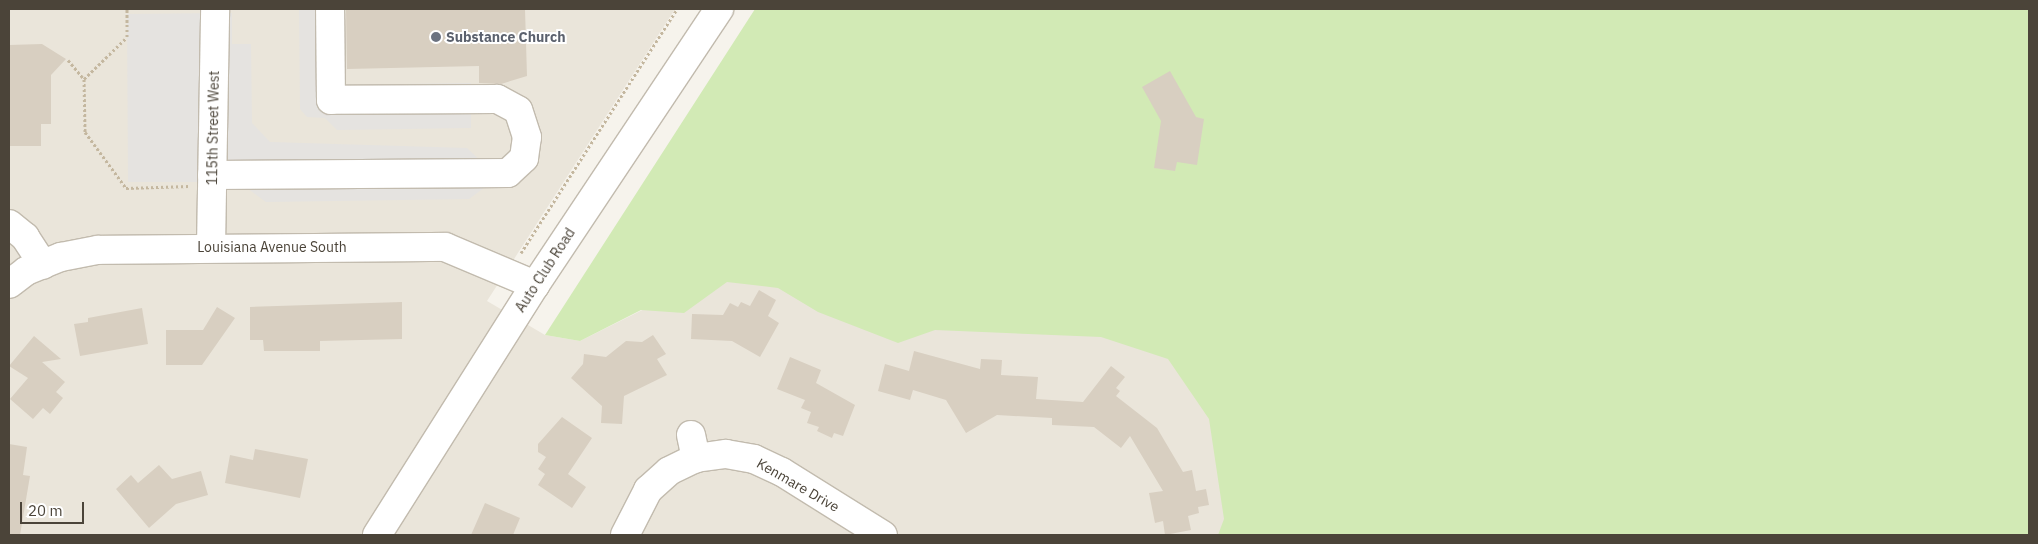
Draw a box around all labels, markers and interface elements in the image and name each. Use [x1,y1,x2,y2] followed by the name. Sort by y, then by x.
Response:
[446,29,566,45] place label: Substance Church
[430,31,442,43] marker: Substance Church
[204,71,222,185] street label: 115th Street West
[512,225,578,315] street label: Auto Club Road
[197,239,347,255] street label: Louisiana Avenue South
[754,455,842,515] street label: Kenmare Drive
[22,492,86,524] scale bar
[28,501,63,520] text: 20 m

